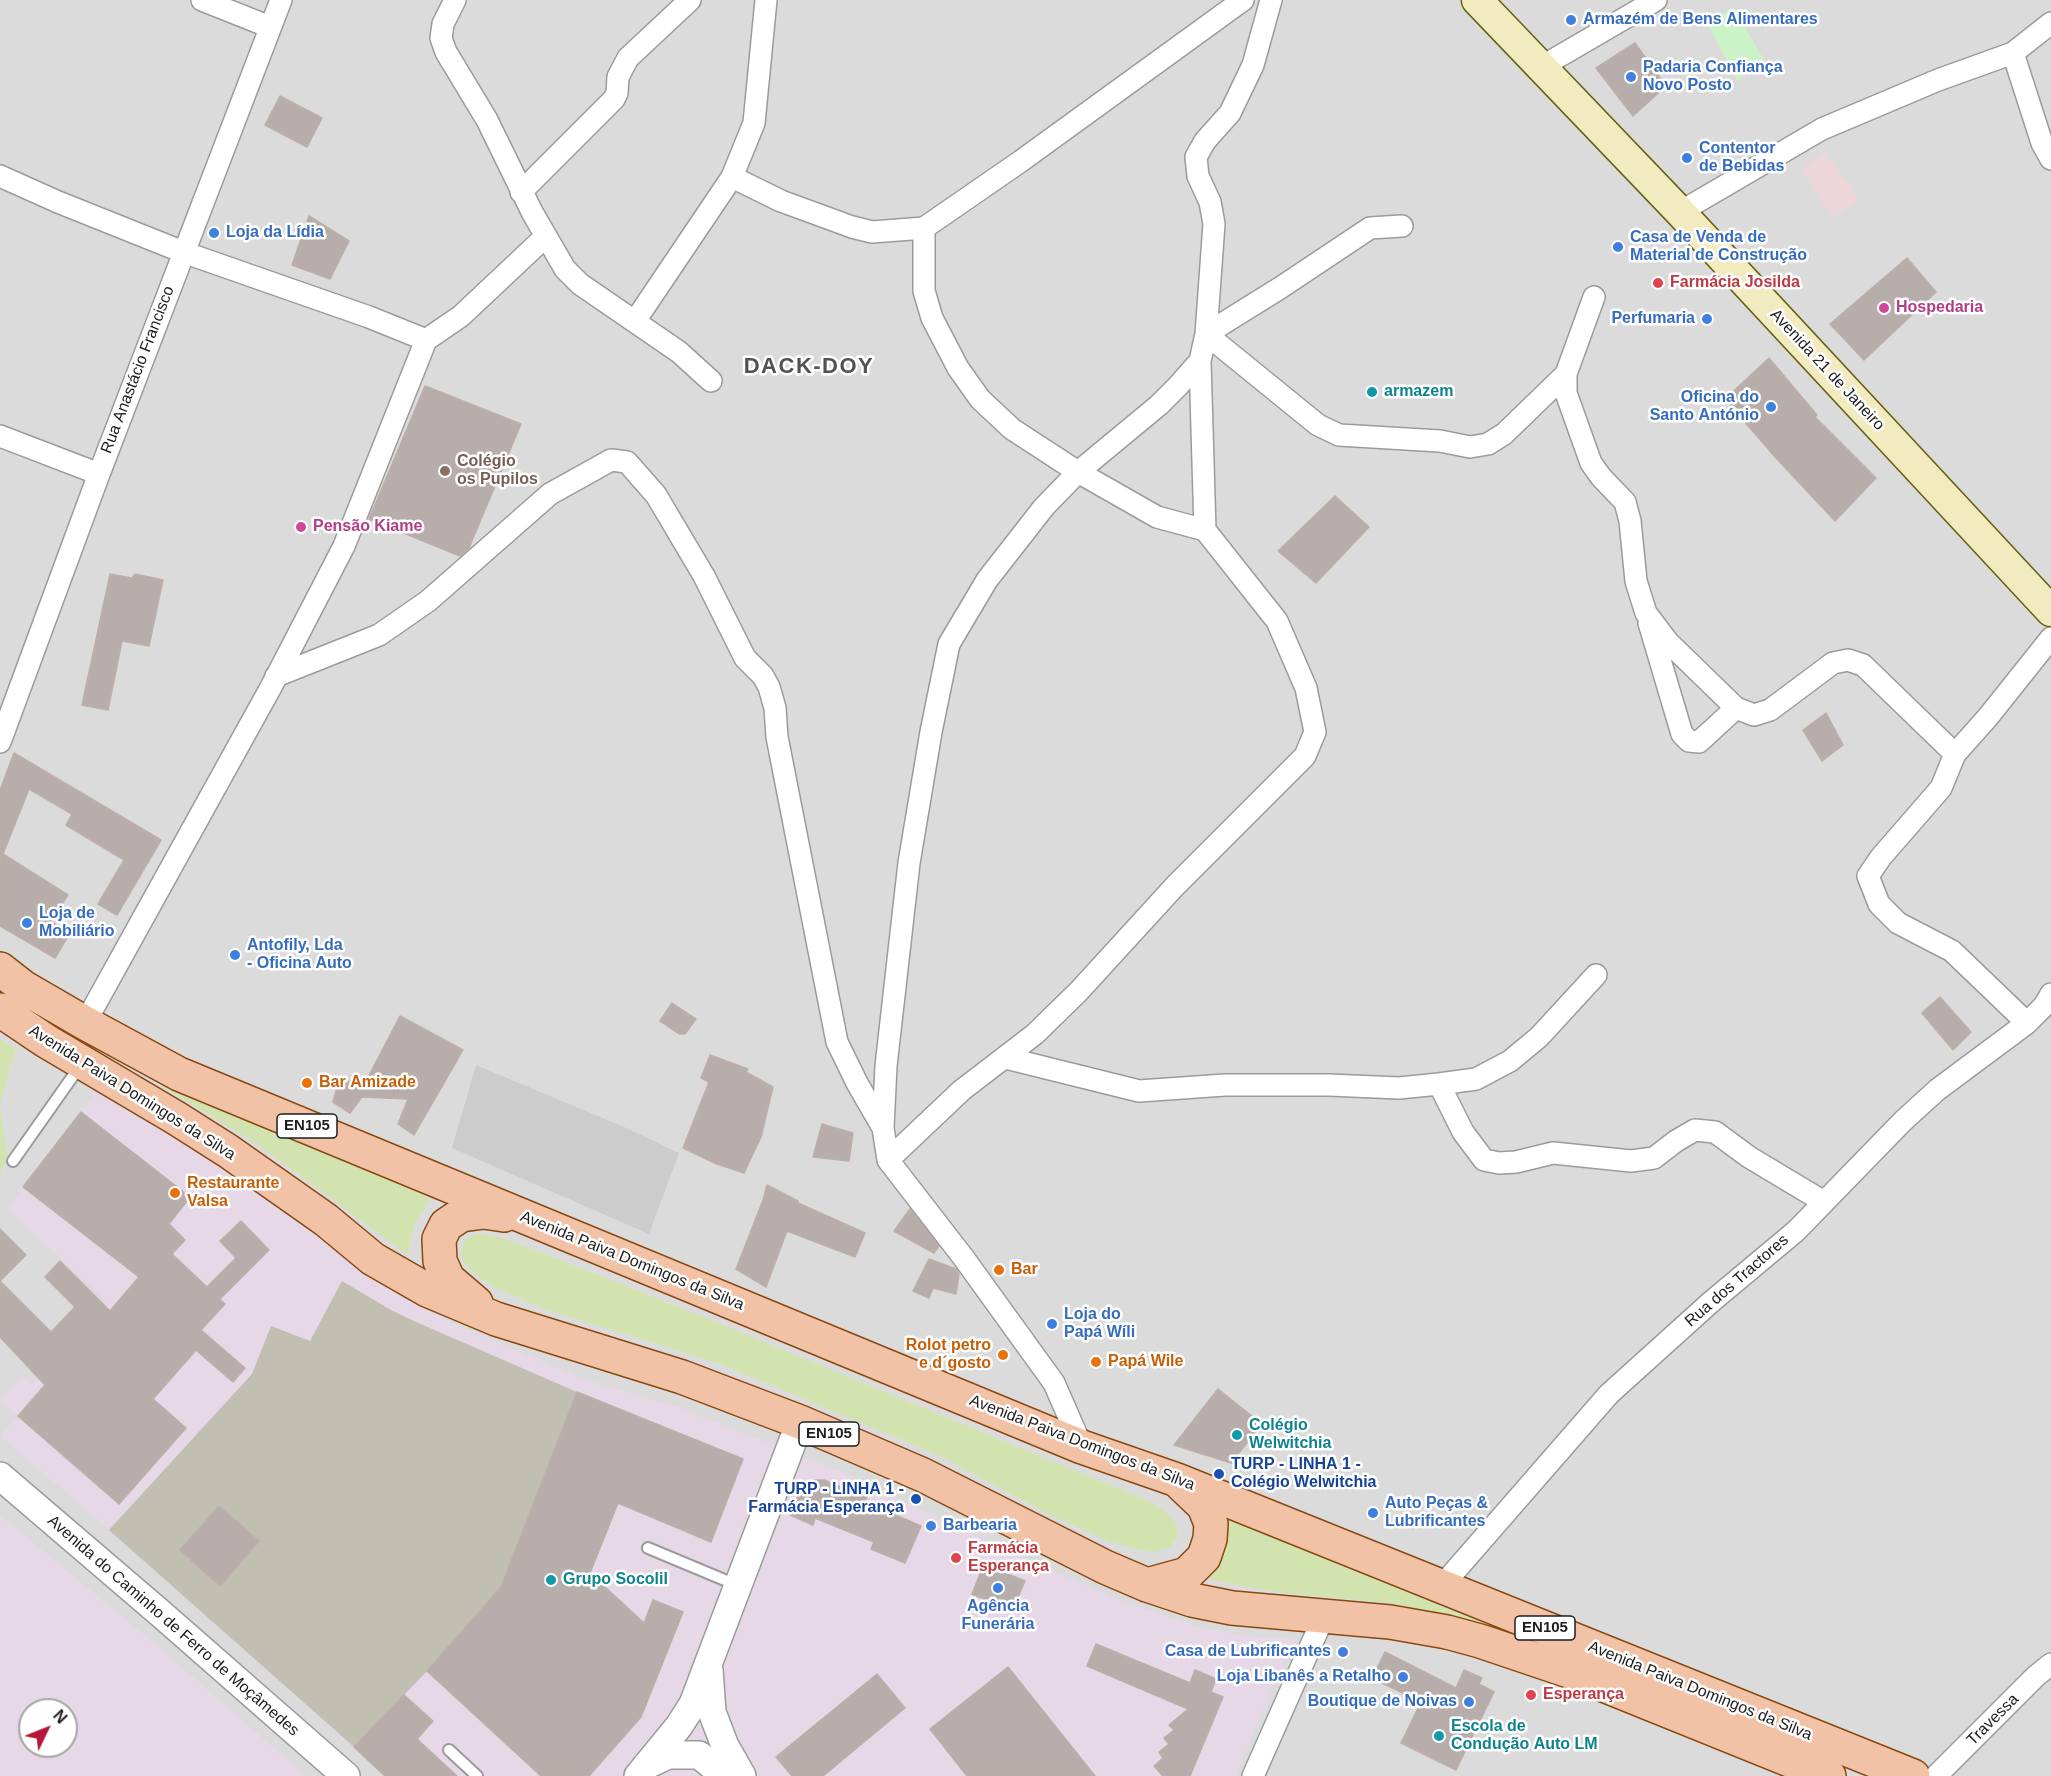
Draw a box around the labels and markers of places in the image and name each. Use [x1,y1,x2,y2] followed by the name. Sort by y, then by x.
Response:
[1583,10,1818,30] place label: Armazém de Bens Alimentares
[1564,13,1578,27] marker: Armazém de Bens Alimentares
[1643,58,1783,96] place label: Padaria Confiança Novo Posto
[1624,70,1638,84] marker: Padaria Confiança Novo Posto
[1699,139,1784,177] place label: Contentor de Bebidas
[1680,151,1694,165] marker: Contentor de Bebidas
[226,223,324,243] place label: Loja da Lídia
[207,226,221,240] marker: Loja da Lídia
[1630,228,1807,266] place label: Casa de Venda de Material de Construção
[1611,240,1625,254] marker: Casa de Venda de Material de Construção
[1670,273,1800,293] place label: Farmácia Josilda
[1651,276,1665,290] marker: Farmácia Josilda
[1896,298,1983,318] place label: Hospedaria
[1877,301,1891,315] marker: Hospedaria
[1611,309,1695,329] place label: Perfumaria
[1700,312,1714,326] marker: Perfumaria
[1384,382,1453,402] place label: armazem
[1365,385,1379,399] marker: armazem
[1650,388,1759,426] place label: Oficina do Santo António
[1764,400,1778,414] marker: Oficina do Santo António
[457,452,538,490] place label: Colégio os Pupilos
[438,464,452,478] marker: Colégio os Pupilos
[313,517,422,537] place label: Pensão Kiame
[294,520,308,534] marker: Pensão Kiame
[39,904,115,942] place label: Loja de Mobiliário
[20,916,34,930] marker: Loja de Mobiliário
[247,936,352,974] place label: Antofily, Lda - Oficina Auto
[228,948,242,962] marker: Antofily, Lda - Oficina Auto
[319,1073,416,1093] place label: Bar Amizade
[300,1076,314,1090] marker: Bar Amizade
[187,1174,279,1212] place label: Restaurante Valsa
[168,1186,182,1200] marker: Restaurante Valsa
[1011,1260,1038,1280] place label: Bar
[992,1263,1006,1277] marker: Bar
[1064,1305,1135,1343] place label: Loja do Papá Wíli
[1045,1317,1059,1331] marker: Loja do Papá Wíli
[906,1336,991,1374] place label: Rolot petro e d´gosto
[996,1348,1010,1362] marker: Rolot petro e d´gosto
[1108,1352,1183,1372] place label: Papá Wile
[1089,1355,1103,1369] marker: Papá Wile
[1249,1416,1331,1454] place label: Colégio Welwitchia
[1230,1428,1244,1442] marker: Colégio Welwitchia
[1231,1455,1376,1493] place label: TURP - LINHA 1 - Colégio Welwitchia
[1212,1467,1226,1481] marker: TURP - LINHA 1 - Colégio Welwitchia
[748,1480,904,1518] place label: TURP - LINHA 1 - Farmácia Esperança
[909,1492,923,1506] marker: TURP - LINHA 1 - Farmácia Esperança
[1385,1494,1488,1532] place label: Auto Peças & Lubrificantes
[1366,1506,1380,1520] marker: Auto Peças & Lubrificantes
[943,1516,1017,1536] place label: Barbearia
[924,1519,938,1533] marker: Barbearia
[968,1539,1049,1577] place label: Farmácia Esperança
[949,1551,963,1565] marker: Farmácia Esperança
[563,1570,668,1590] place label: Grupo Socolil
[544,1573,558,1587] marker: Grupo Socolil
[991,1581,1005,1595] marker: Agência Funerária
[962,1597,1034,1635] place label: Agência Funerária
[1165,1642,1331,1662] place label: Casa de Lubrificantes
[1336,1645,1350,1659] marker: Casa de Lubrificantes
[1217,1667,1391,1687] place label: Loja Libanês a Retalho
[1396,1670,1410,1684] marker: Loja Libanês a Retalho
[1543,1685,1624,1705] place label: Esperança
[1524,1688,1538,1702] marker: Esperança
[1308,1692,1457,1712] place label: Boutique de Noivas
[1462,1695,1476,1709] marker: Boutique de Noivas
[1451,1717,1598,1755] place label: Escola de Condução Auto LM
[1432,1729,1446,1743] marker: Escola de Condução Auto LM

